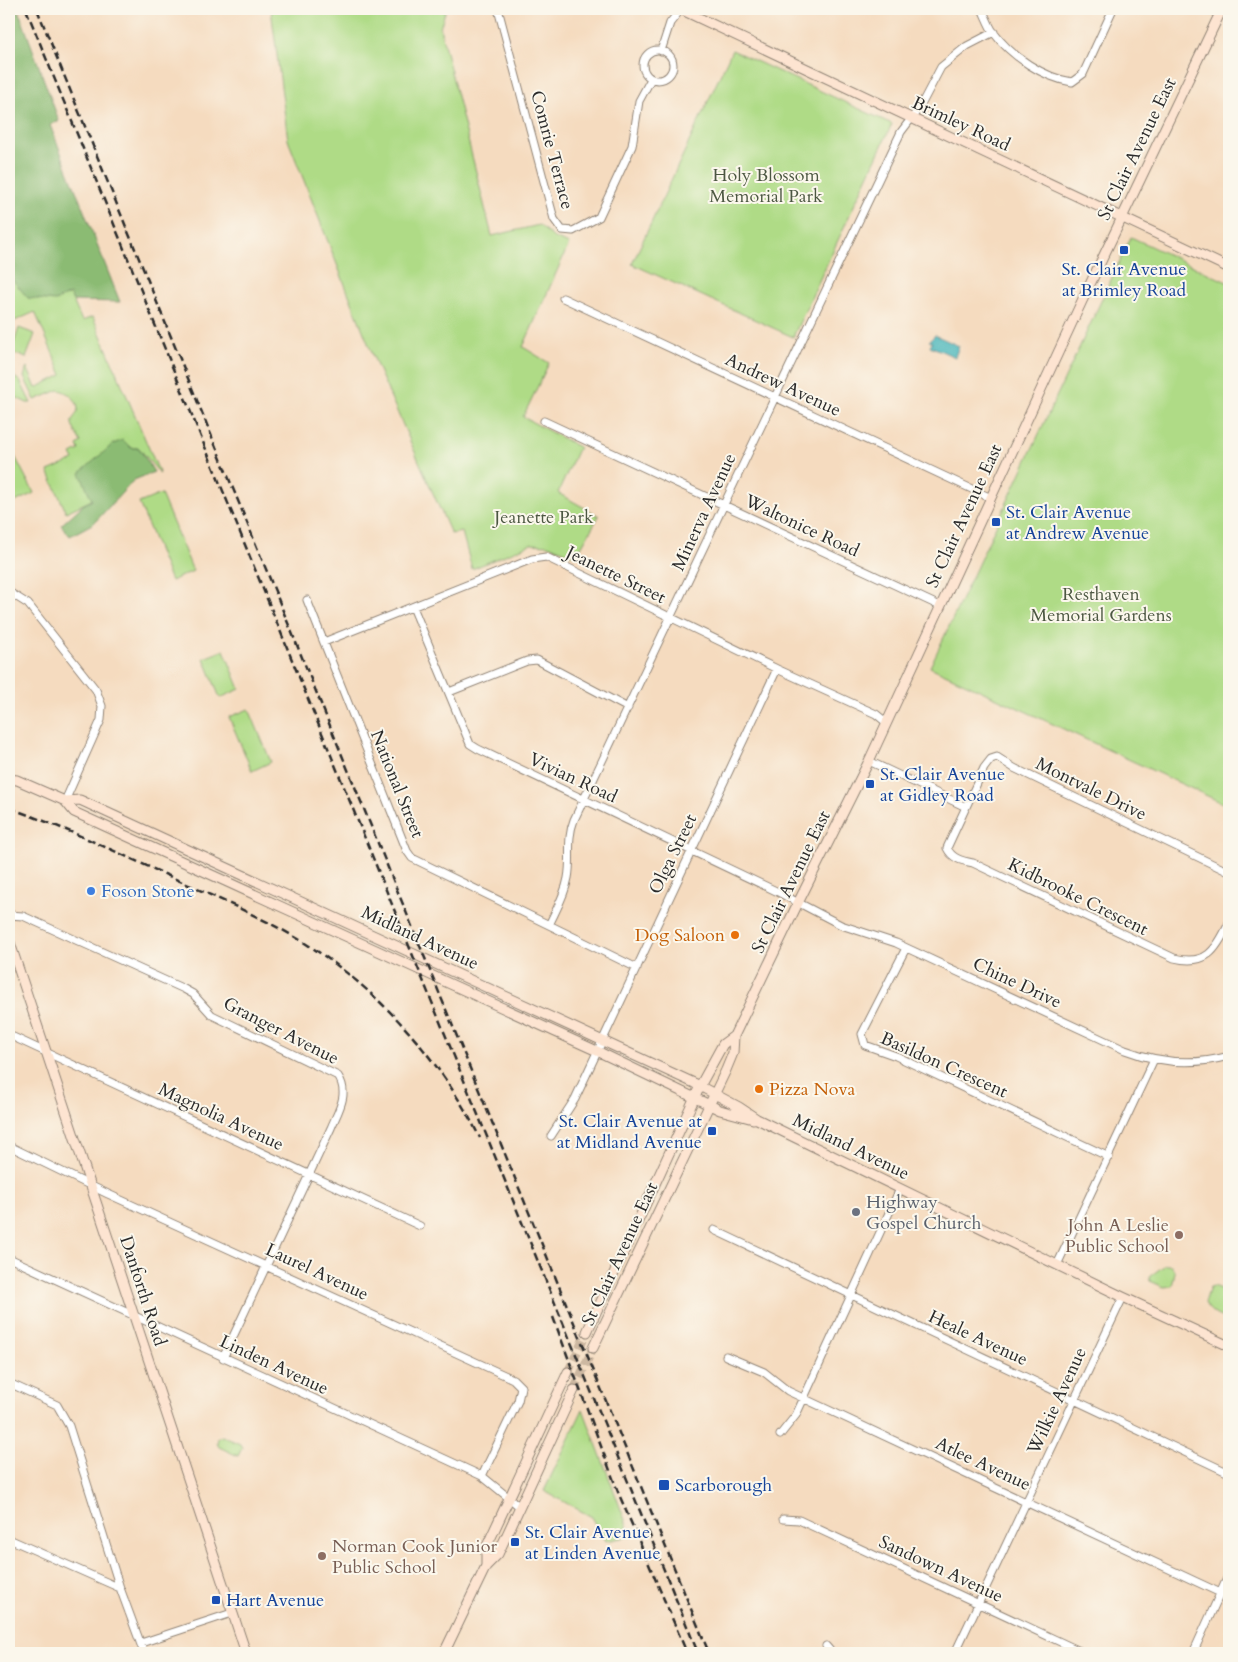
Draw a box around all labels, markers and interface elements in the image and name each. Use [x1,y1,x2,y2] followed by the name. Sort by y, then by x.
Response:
[1092,73,1183,225] street label: St Clair Avenue East
[524,88,580,212] street label: Comrie Terrace
[908,90,1015,158] street label: Brimley Road
[709,163,823,209] park label: Holy Blossom Memorial Park
[1118,244,1130,256] marker: St. Clair Avenue at Brimley Road
[1061,257,1187,303] place label: St. Clair Avenue at Brimley Road
[721,347,845,423] street label: Andrew Avenue
[920,440,1008,592] street label: St Clair Avenue East
[666,449,742,575] street label: Minerva Avenue
[740,488,864,564] street label: Waltonice Road
[1006,500,1149,546] place label: St. Clair Avenue at Andrew Avenue
[491,505,594,530] park label: Jeanette Park
[990,516,1002,528] marker: St. Clair Avenue at Andrew Avenue
[559,539,670,610] street label: Jeanette Street
[1030,582,1172,628] park label: Resthaven Memorial Gardens
[364,726,430,842] street label: National Street
[525,747,622,810] street label: Vivian Road
[1031,751,1151,827] street label: Montvale Drive
[880,762,1005,808] place label: St. Clair Avenue at Gidley Road
[864,778,876,790] marker: St. Clair Avenue at Gidley Road
[746,806,837,958] street label: St Clair Avenue East
[643,810,703,898] street label: Olga Street
[1004,852,1153,942] street label: Kidbrooke Crescent
[101,879,195,904] place label: Foson Stone
[85,885,97,897] marker: Foson Stone
[357,900,483,976] street label: Midland Avenue
[635,923,726,948] place label: Dog Saloon
[729,929,741,941] marker: Dog Saloon
[968,951,1066,1015] street label: Chine Drive
[219,991,343,1071] street label: Granger Avenue
[876,1026,1012,1104] street label: Basildon Crescent
[154,1077,288,1157] street label: Magnolia Avenue
[769,1077,856,1102] place label: Pizza Nova
[753,1083,765,1095] marker: Pizza Nova
[788,1108,914,1186] street label: Midland Avenue
[557,1109,702,1155] place label: St. Clair Avenue at at Midland Avenue
[706,1125,718,1137] marker: St. Clair Avenue at at Midland Avenue
[576,1178,664,1330] street label: St Clair Avenue East
[866,1190,981,1236] place label: Highway Gospel Church
[850,1206,862,1218] marker: Highway Gospel Church
[1065,1213,1169,1259] place label: John A Leslie Public School
[1173,1229,1185,1241] marker: John A Leslie Public School
[113,1233,173,1350] street label: Danforth Road
[261,1237,373,1307] street label: Laurel Avenue
[924,1304,1032,1372] street label: Heale Avenue
[216,1329,332,1401] street label: Linden Avenue
[1021,1343,1093,1460] street label: Wilkie Avenue
[931,1431,1035,1497] street label: Atlee Avenue
[675,1473,772,1498] place label: Scarborough
[657,1478,671,1492] marker: Scarborough
[525,1520,661,1566] place label: St. Clair Avenue at Linden Avenue
[875,1529,1007,1609] street label: Sandown Avenue
[332,1534,497,1580] place label: Norman Cook Junior Public School
[509,1536,521,1548] marker: St. Clair Avenue at Linden Avenue
[316,1550,328,1562] marker: Norman Cook Junior Public School
[226,1588,324,1613] place label: Hart Avenue
[210,1594,222,1606] marker: Hart Avenue

